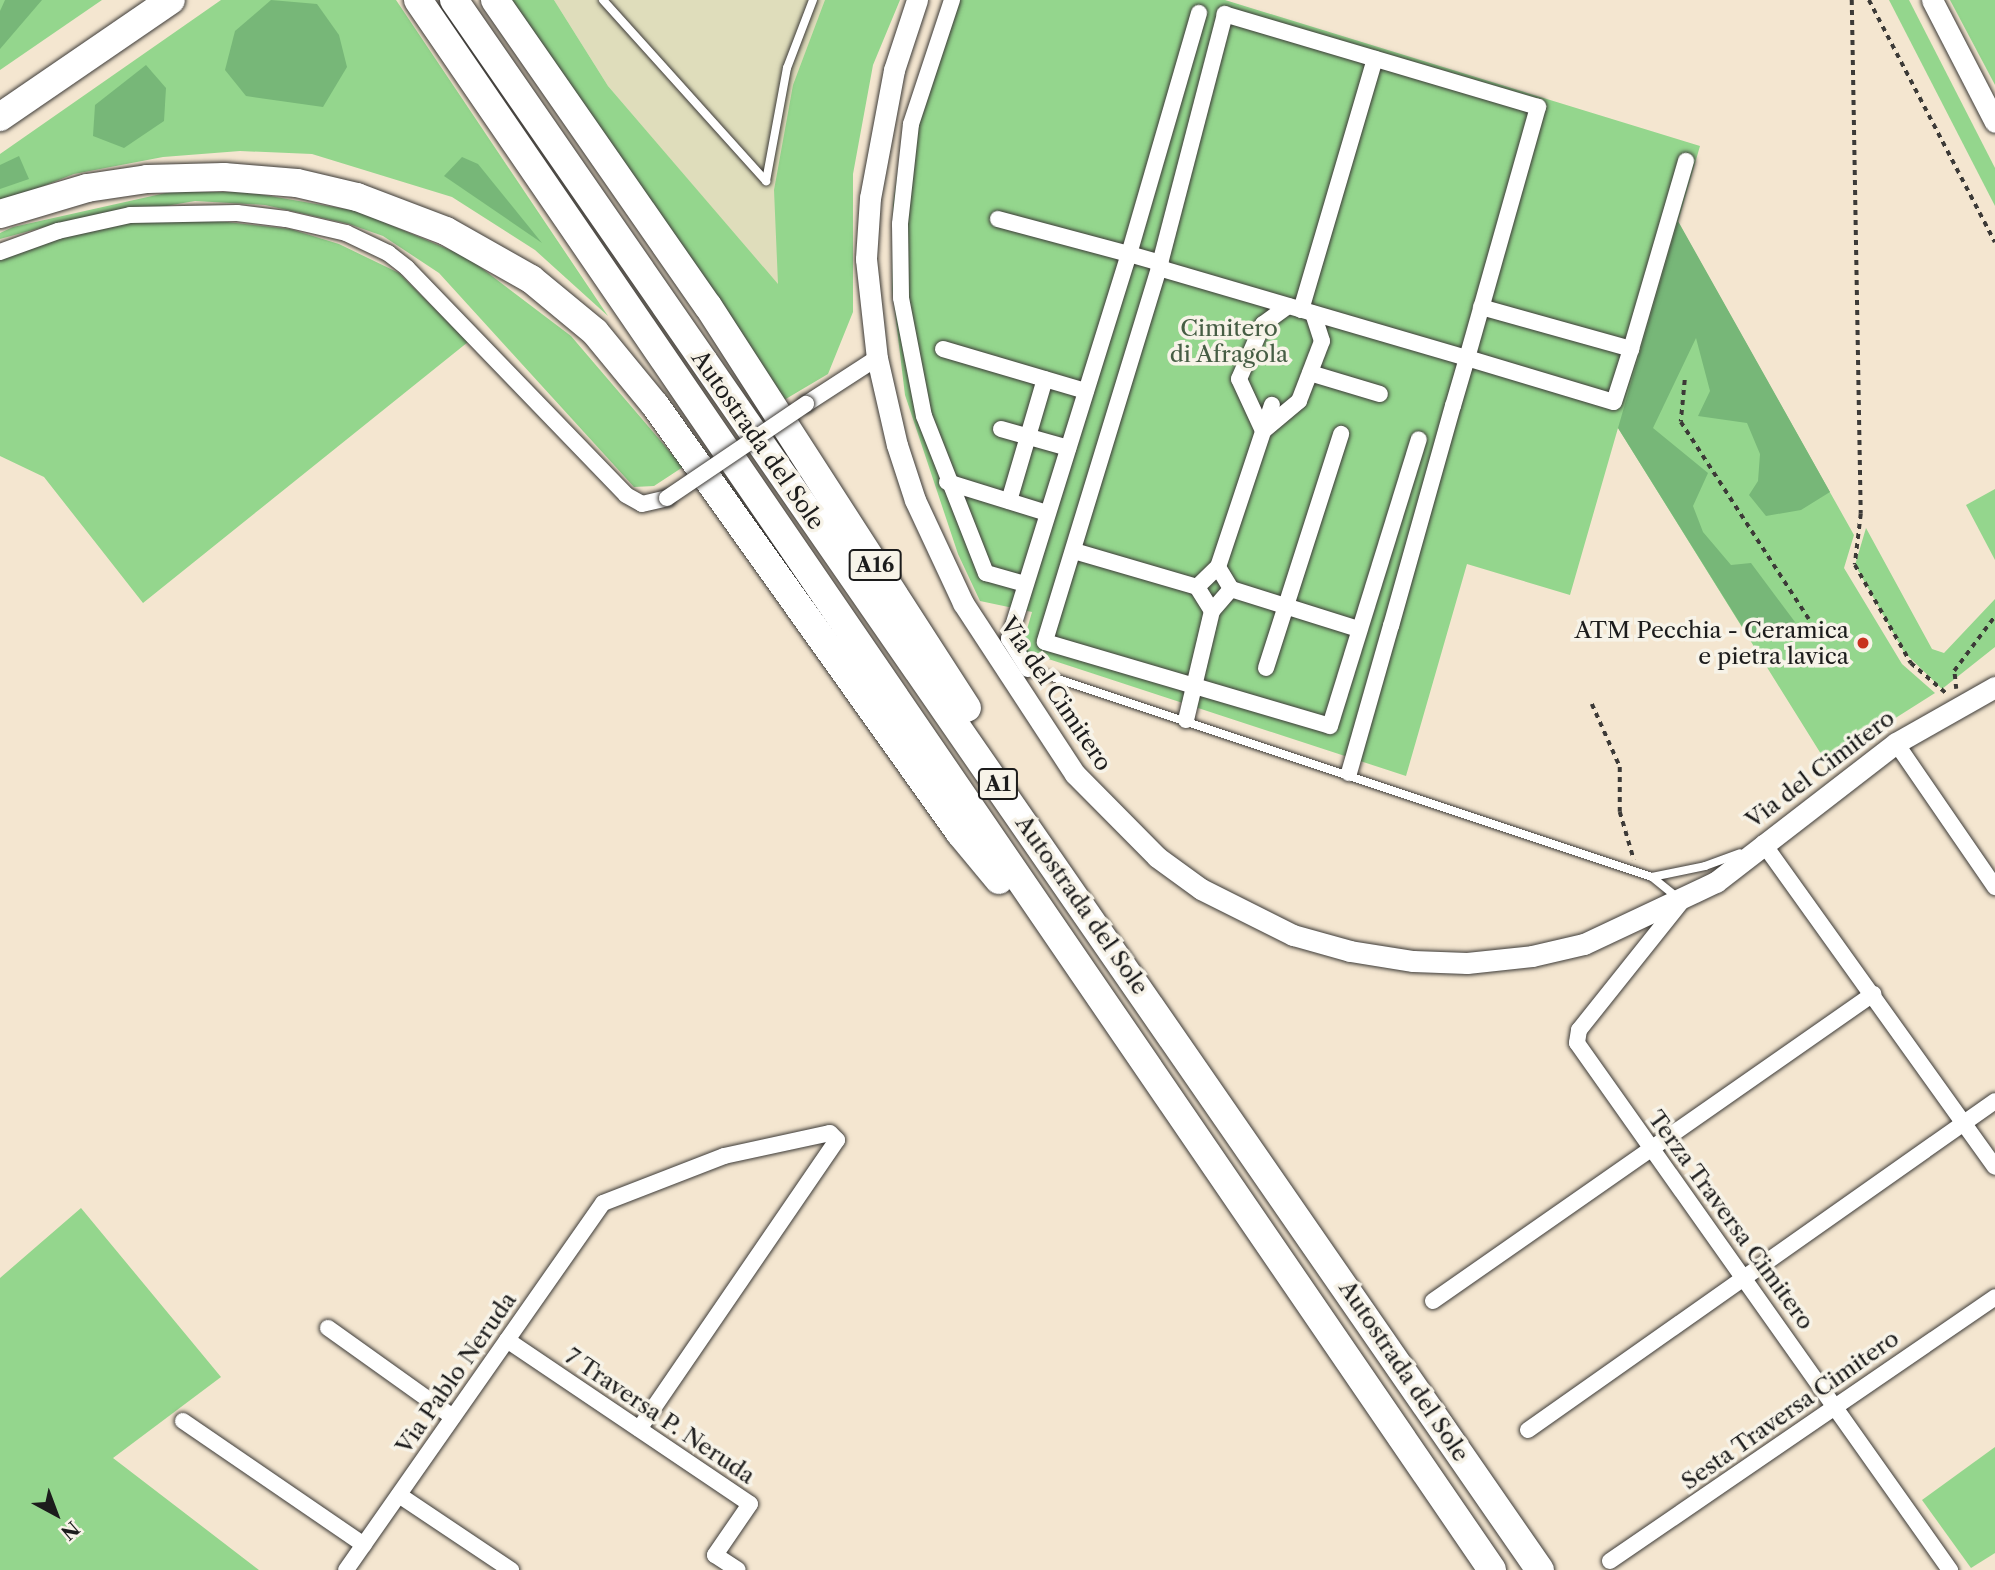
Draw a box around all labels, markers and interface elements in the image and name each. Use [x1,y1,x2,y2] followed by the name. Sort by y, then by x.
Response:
[1169,314,1289,368] park label: Cimitero di Afragola
[686,345,830,535] street label: Autostrada del Sole
[847,548,903,582] road number: A16
[994,612,1118,776] street label: Via del Cimitero
[1574,616,1849,670] place label: ATM Pecchia - Ceramica e pietra lavica
[1855,635,1871,651] marker: ATM Pecchia - Ceramica e pietra lavica
[1740,704,1900,834] street label: Via del Cimitero
[977,766,1019,802] road number: A1
[1010,810,1154,1000] street label: Autostrada del Sole
[1642,1105,1820,1335] street label: Terza Traversa Cimitero
[1333,1275,1475,1467] street label: Autostrada del Sole
[390,1287,522,1459] street label: Via Pablo Neruda
[1676,1324,1904,1496] street label: Sesta Traversa Cimitero
[560,1342,760,1490] street label: 7 Traversa P. Neruda
[21,1479,91,1549] north arrow
[56,1516,84,1544] text: N

